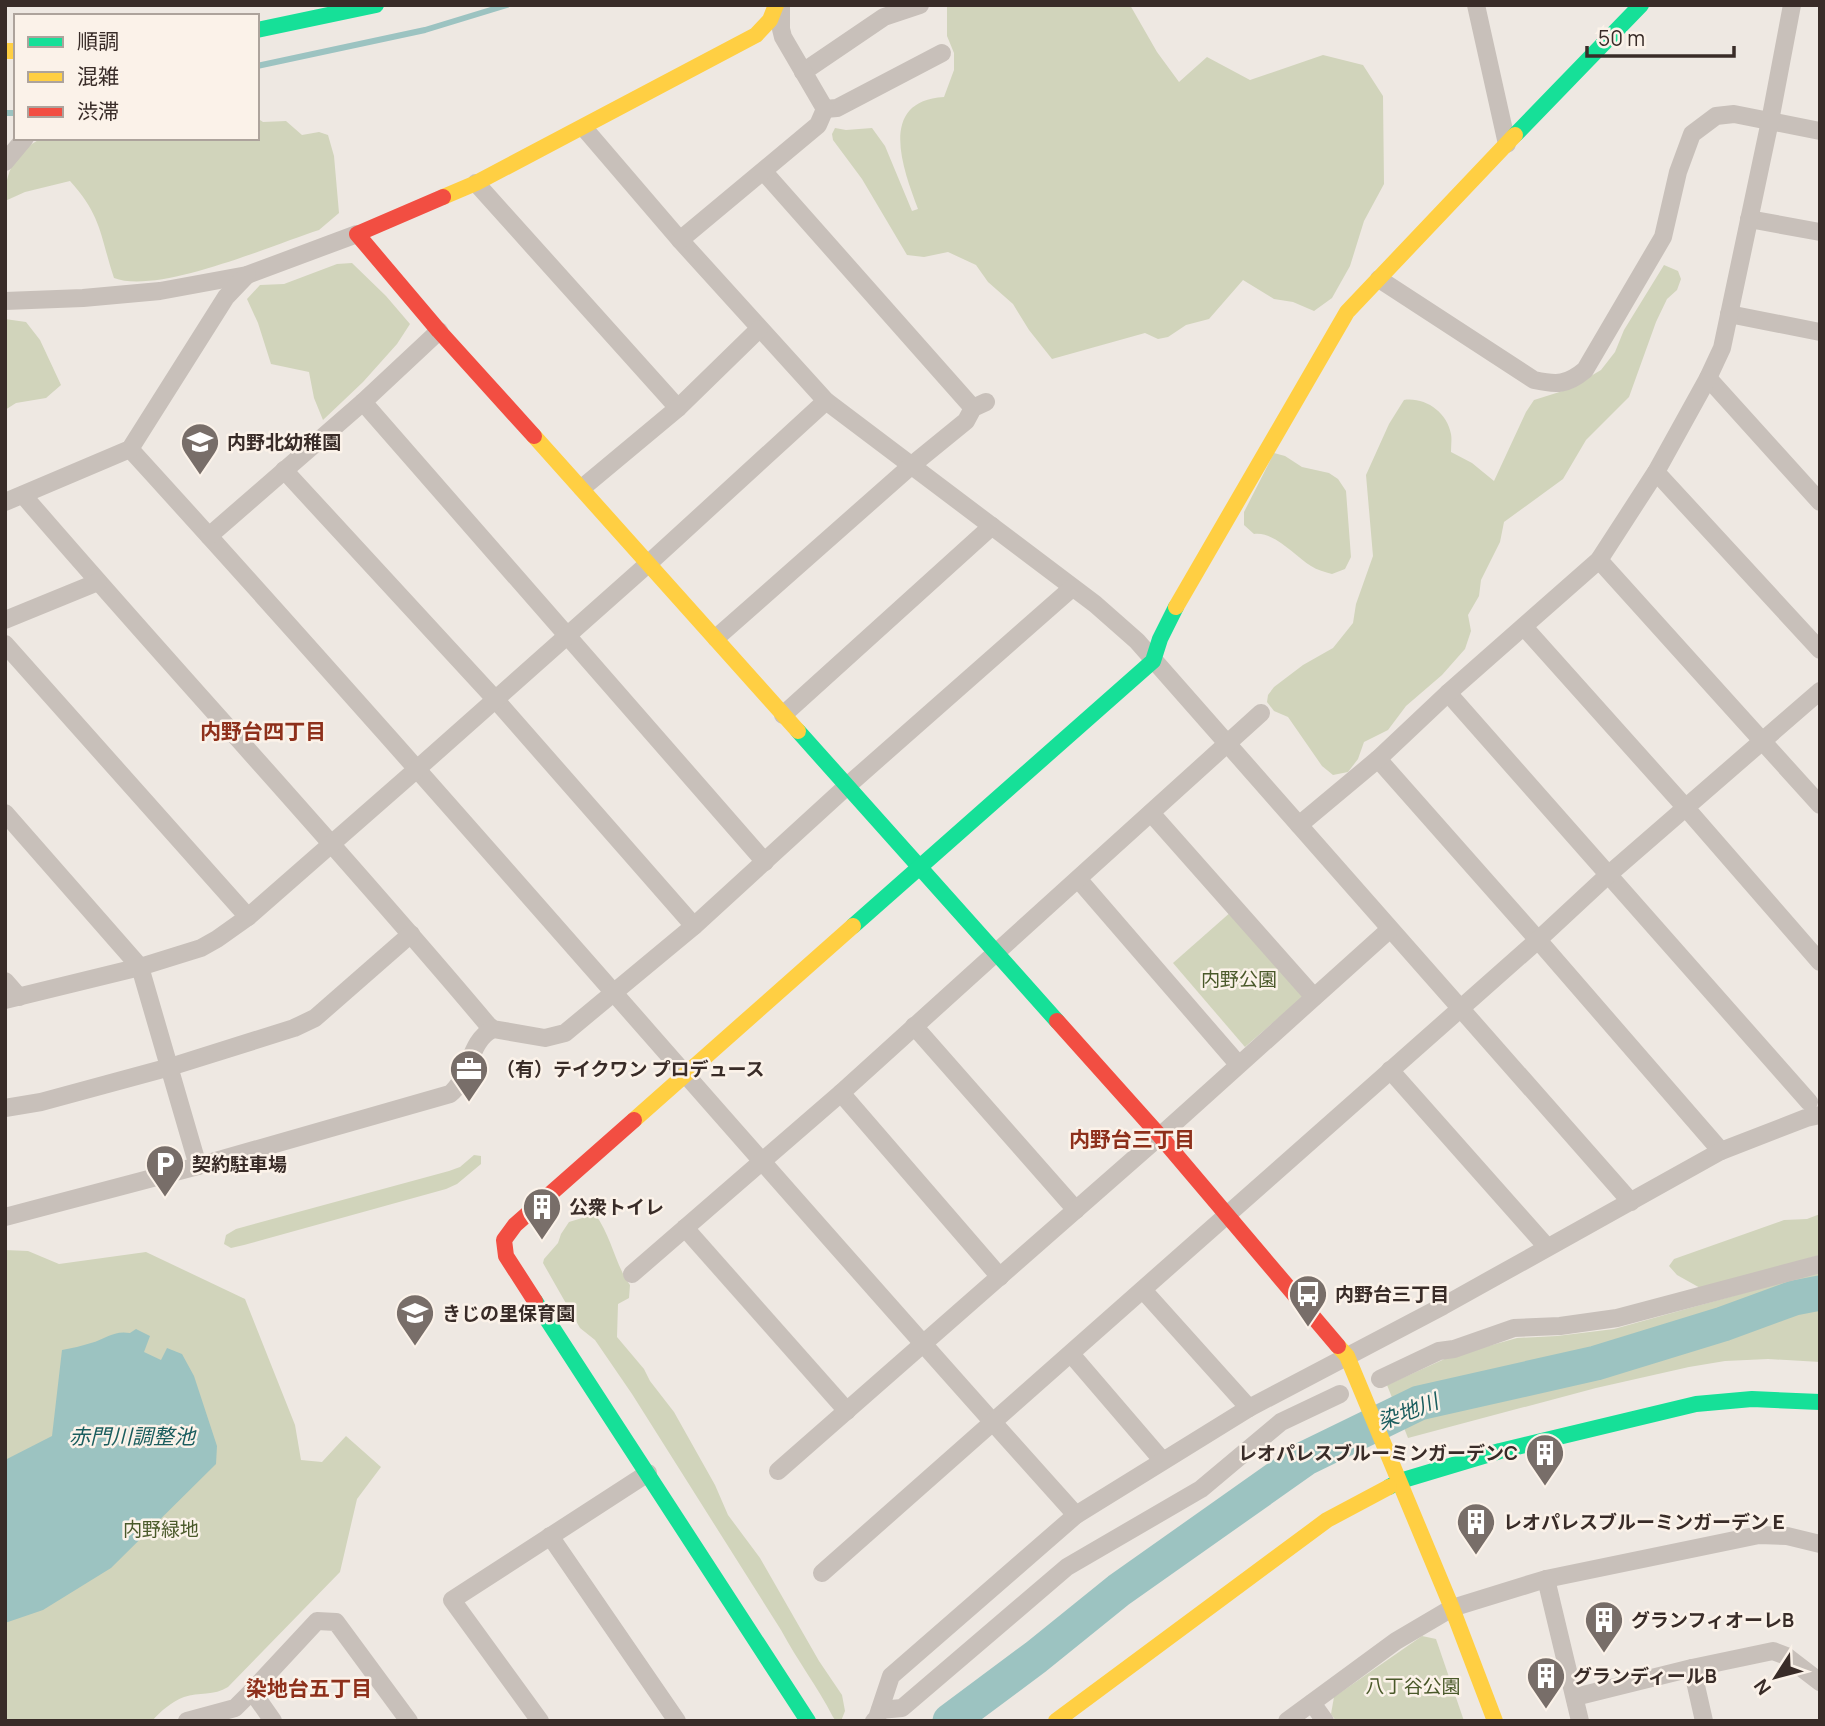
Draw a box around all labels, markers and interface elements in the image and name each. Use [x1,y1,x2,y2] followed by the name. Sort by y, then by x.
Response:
[14,14,259,140] legend
[1587,14,1734,58] scale bar
[1598,24,1645,52] text: 50 m
[77,27,119,55] text: 順調
[77,62,119,90] text: 混雑
[77,97,119,125] text: 渋滞
[179,421,221,476] school or university icon: 内野北幼稚園
[227,429,341,455] place label: 内野北幼稚園
[200,717,326,745] district label: 内野台四丁目
[1201,966,1277,992] park label: 内野公園
[448,1048,490,1103] office icon: （有）テイクワン プロデュース
[496,1056,764,1082] place label: （有）テイクワン プロデュース
[1069,1125,1195,1153] district label: 内野台三丁目
[144,1143,186,1198] parking icon: 契約駐車場
[192,1151,287,1177] place label: 契約駐車場
[521,1186,563,1241] building icon: 公衆トイレ
[569,1194,664,1220] place label: 公衆トイレ
[1287,1273,1329,1328] bus stop icon: 内野台三丁目
[1335,1281,1449,1307] place label: 内野台三丁目
[394,1292,436,1347] school or university icon: きじの里保育園
[442,1300,575,1326] place label: きじの里保育園
[1373,1386,1444,1435] water label: 染地川
[69,1422,197,1450] water label: 赤門川調整池
[1524,1432,1566,1487] building icon: レオパレスブルーミンガーデンC
[1238,1440,1518,1466] place label: レオパレスブルーミンガーデンC
[1455,1501,1497,1556] building icon: レオパレスブルーミンガーデンＥ
[1503,1509,1788,1535] place label: レオパレスブルーミンガーデンＥ
[123,1516,199,1542] park label: 内野緑地
[1583,1599,1625,1654] building icon: グランフィオーレB
[1631,1607,1794,1633] place label: グランフィオーレB
[1741,1642,1811,1712] north arrow
[1525,1655,1567,1710] building icon: グランディールB
[1573,1663,1717,1689] place label: グランディールB
[1365,1673,1461,1699] park label: 八丁谷公園
[246,1674,372,1702] district label: 染地台五丁目
[1748,1674,1777,1700] text: N

